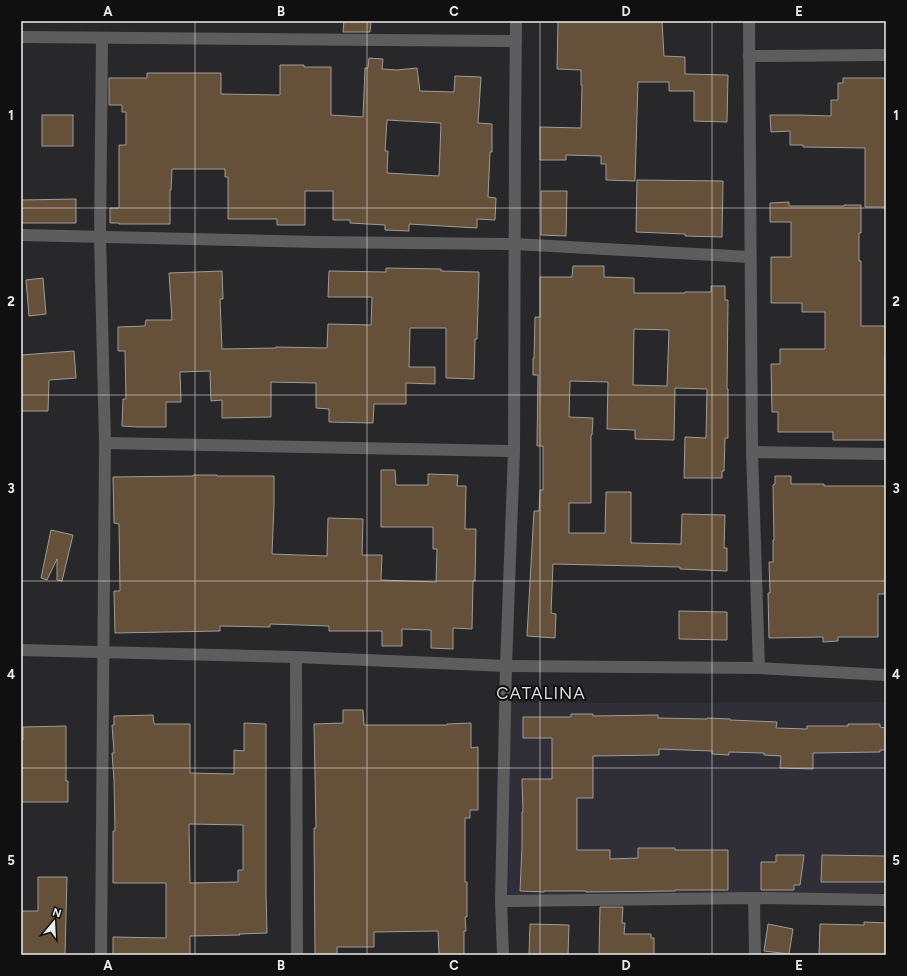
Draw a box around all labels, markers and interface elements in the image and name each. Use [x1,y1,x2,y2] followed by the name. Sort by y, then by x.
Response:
[103,4,113,19] text: A
[277,4,285,19] text: B
[449,4,459,19] text: C
[621,4,631,19] text: D
[795,4,803,19] text: E
[8,108,14,123] text: 1
[893,108,899,123] text: 1
[7,294,15,309] text: 2
[892,294,900,309] text: 2
[7,481,15,496] text: 3
[892,481,900,496] text: 3
[7,667,15,682] text: 4
[892,667,900,682] text: 4
[496,683,586,703] district label: CATALINA
[7,853,15,868] text: 5
[892,853,900,868] text: 5
[34,902,74,942] north arrow
[51,905,63,920] text: N
[103,958,113,973] text: A
[277,958,285,973] text: B
[449,958,459,973] text: C
[621,958,631,973] text: D
[795,958,803,973] text: E

